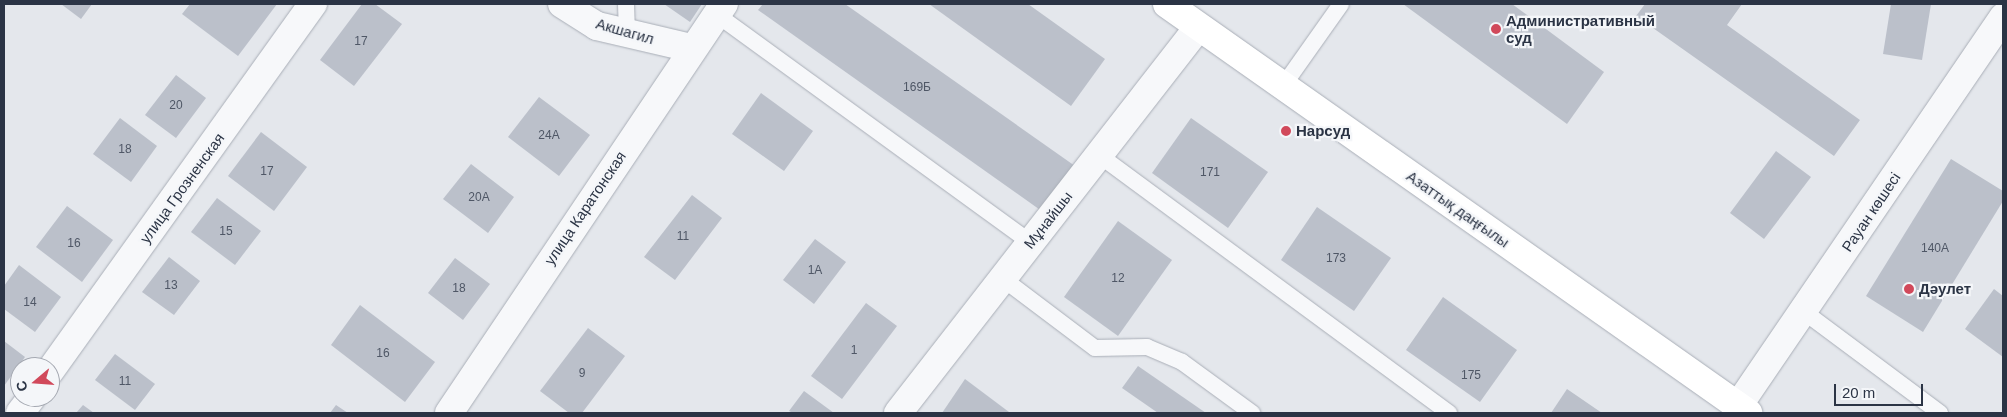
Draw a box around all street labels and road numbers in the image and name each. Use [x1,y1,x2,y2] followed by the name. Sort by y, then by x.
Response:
[594,14,656,48] street label: Акшагил
[136,129,228,247] street label: улица Грозненская
[540,148,630,268] street label: улица Каратонская
[1403,167,1513,251] street label: Азаттық даңғылы
[1838,169,1904,255] street label: Рауан көшесі
[1020,188,1076,252] street label: Мұнайшы

